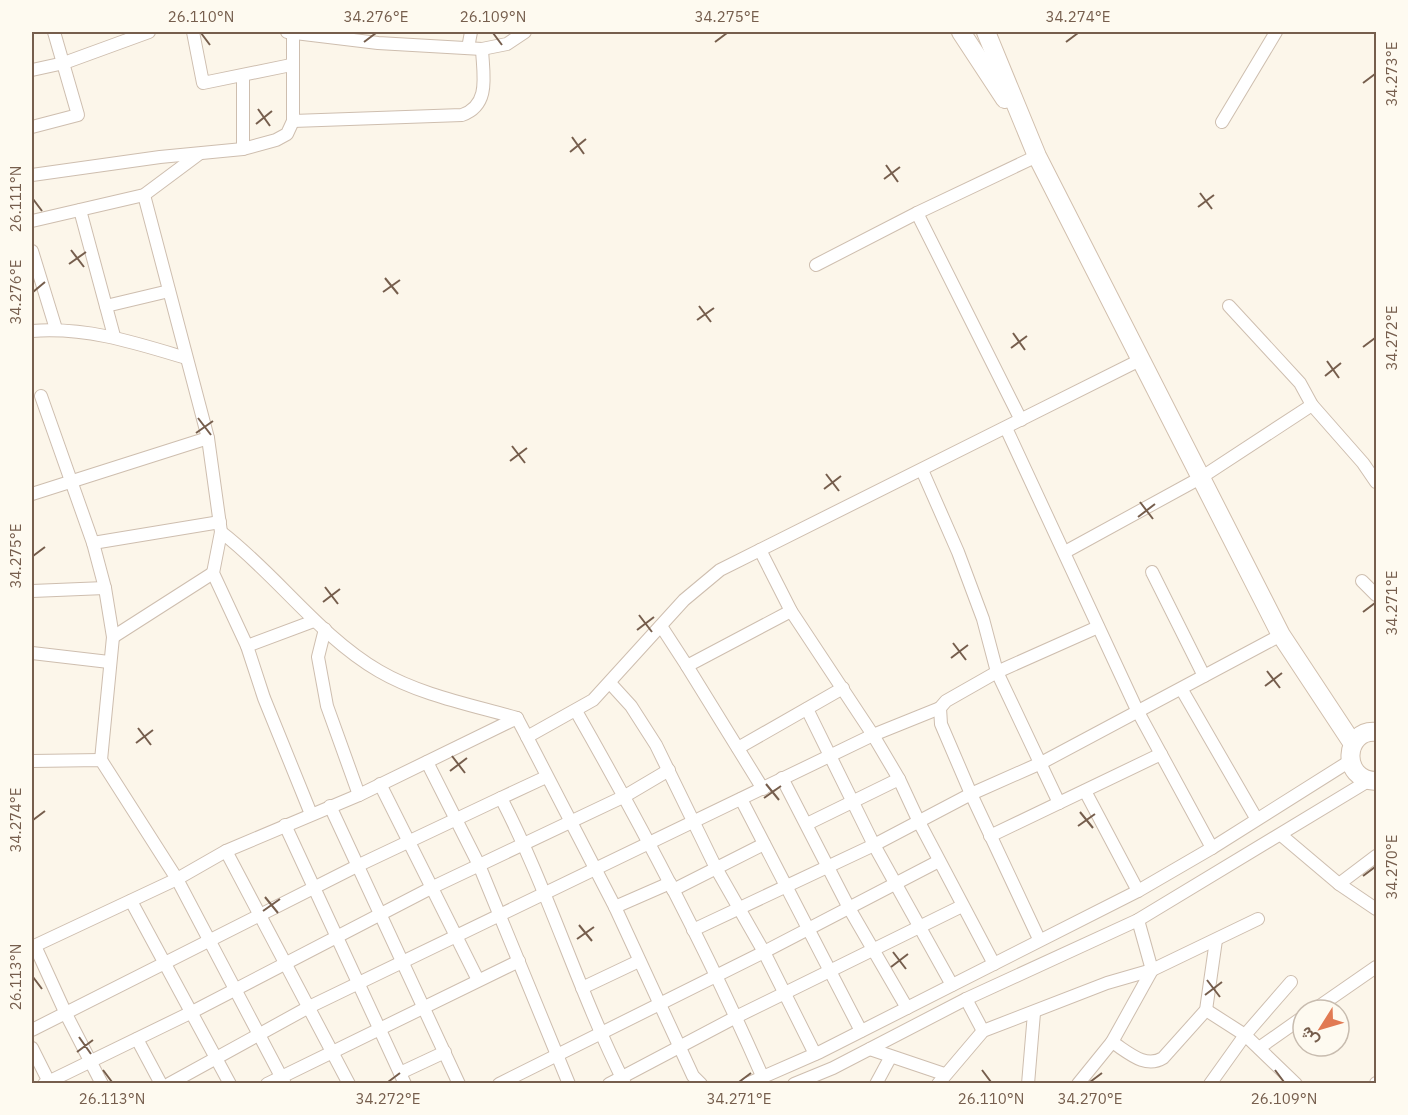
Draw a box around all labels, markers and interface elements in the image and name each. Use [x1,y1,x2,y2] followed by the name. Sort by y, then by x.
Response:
[168,7,234,26] text: 26.110°N
[344,7,408,26] text: 34.276°E
[460,7,526,26] text: 26.109°N
[695,7,759,26] text: 34.275°E
[1046,7,1110,26] text: 34.274°E
[1382,42,1401,106] text: 34.273°E
[6,166,25,232] text: 26.111°N
[6,260,25,324] text: 34.276°E
[1382,306,1401,370] text: 34.272°E
[6,524,25,588] text: 34.275°E
[1382,571,1401,635] text: 34.271°E
[6,788,25,852] text: 34.274°E
[1382,835,1401,899] text: 34.270°E
[6,944,25,1010] text: 26.113°N
[1291,998,1351,1058] north arrow
[1295,1023,1323,1051] text: ش
[79,1089,145,1108] text: 26.113°N
[356,1089,420,1108] text: 34.272°E
[707,1089,771,1108] text: 34.271°E
[958,1089,1024,1108] text: 26.110°N
[1058,1089,1122,1108] text: 34.270°E
[1251,1089,1317,1108] text: 26.109°N

